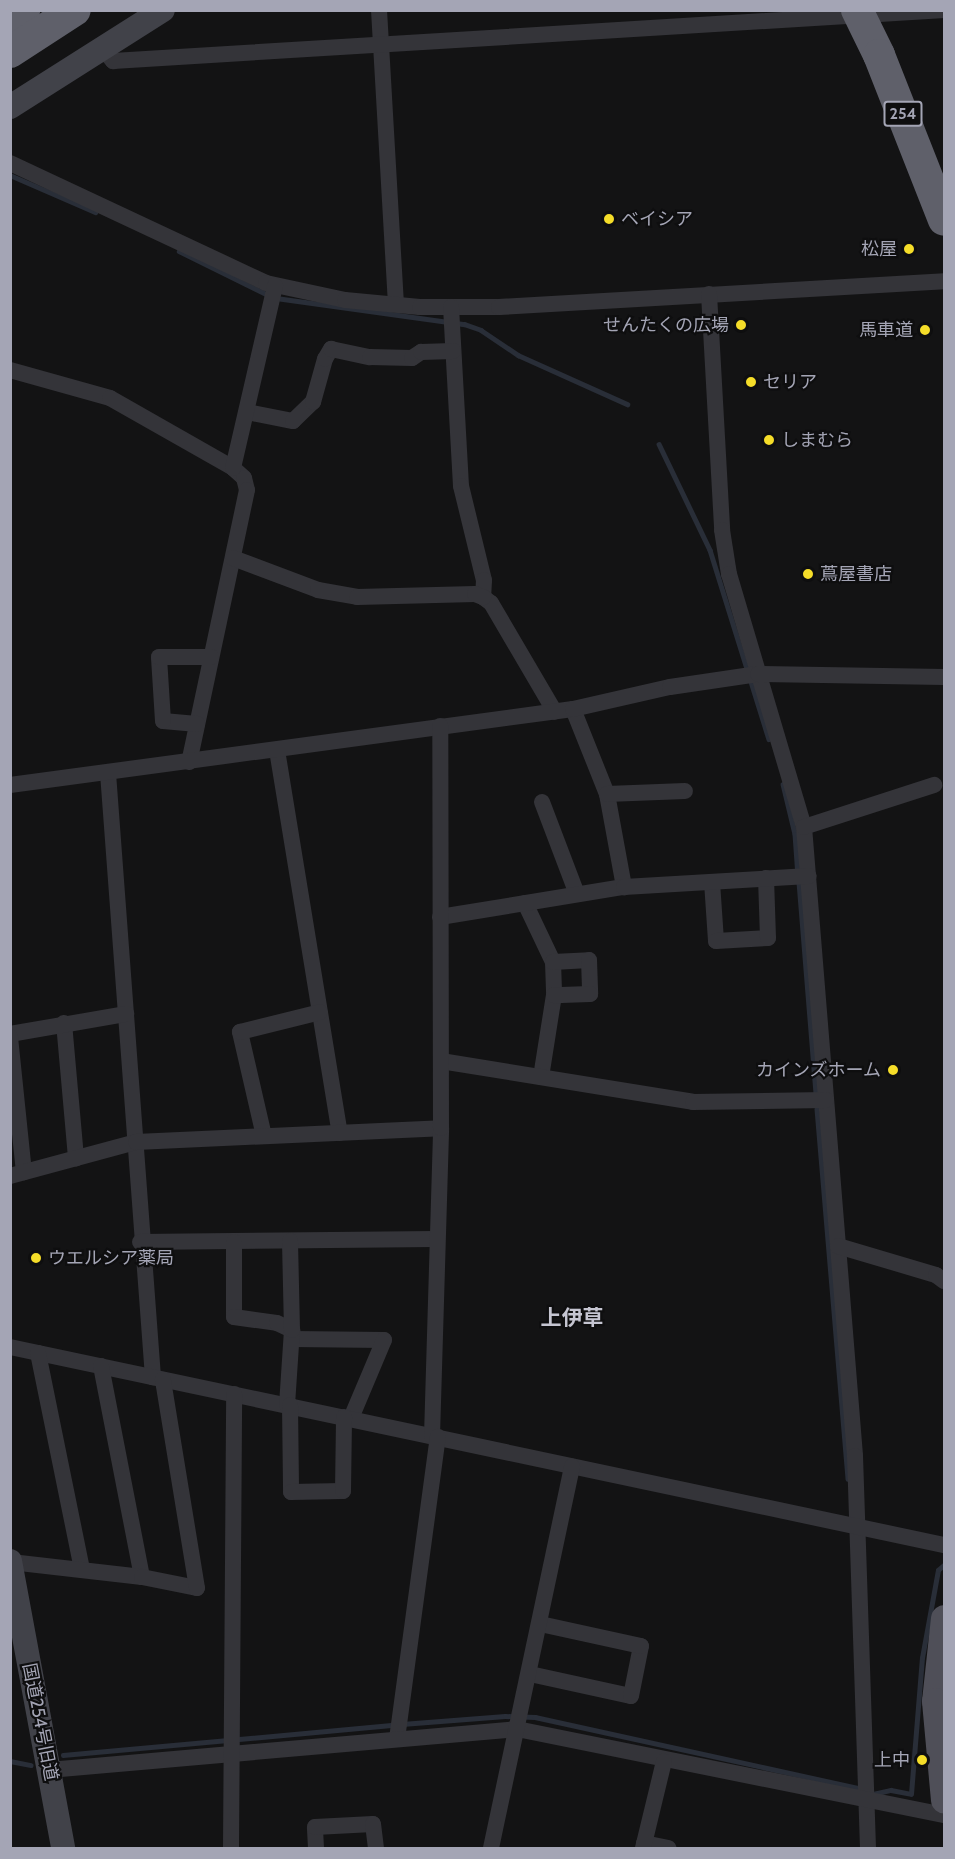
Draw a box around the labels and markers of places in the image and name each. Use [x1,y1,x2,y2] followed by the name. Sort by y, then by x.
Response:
[621,208,693,230] place label: ベイシア
[602,212,616,226] marker: ベイシア
[861,238,897,260] place label: 松屋
[902,242,916,256] marker: 松屋
[603,314,729,336] place label: せんたくの広場
[734,318,748,332] marker: せんたくの広場
[859,319,913,341] place label: 馬車道
[918,323,932,337] marker: 馬車道
[763,371,817,393] place label: セリア
[744,375,758,389] marker: セリア
[781,429,853,451] place label: しまむら
[762,433,776,447] marker: しまむら
[820,563,892,585] place label: 蔦屋書店
[801,567,815,581] marker: 蔦屋書店
[755,1059,881,1081] place label: カインズホーム
[886,1063,900,1077] marker: カインズホーム
[48,1247,174,1269] place label: ウエルシア薬局
[29,1251,43,1265] marker: ウエルシア薬局
[874,1749,910,1771] place label: 上中
[915,1753,929,1767] marker: 上中

